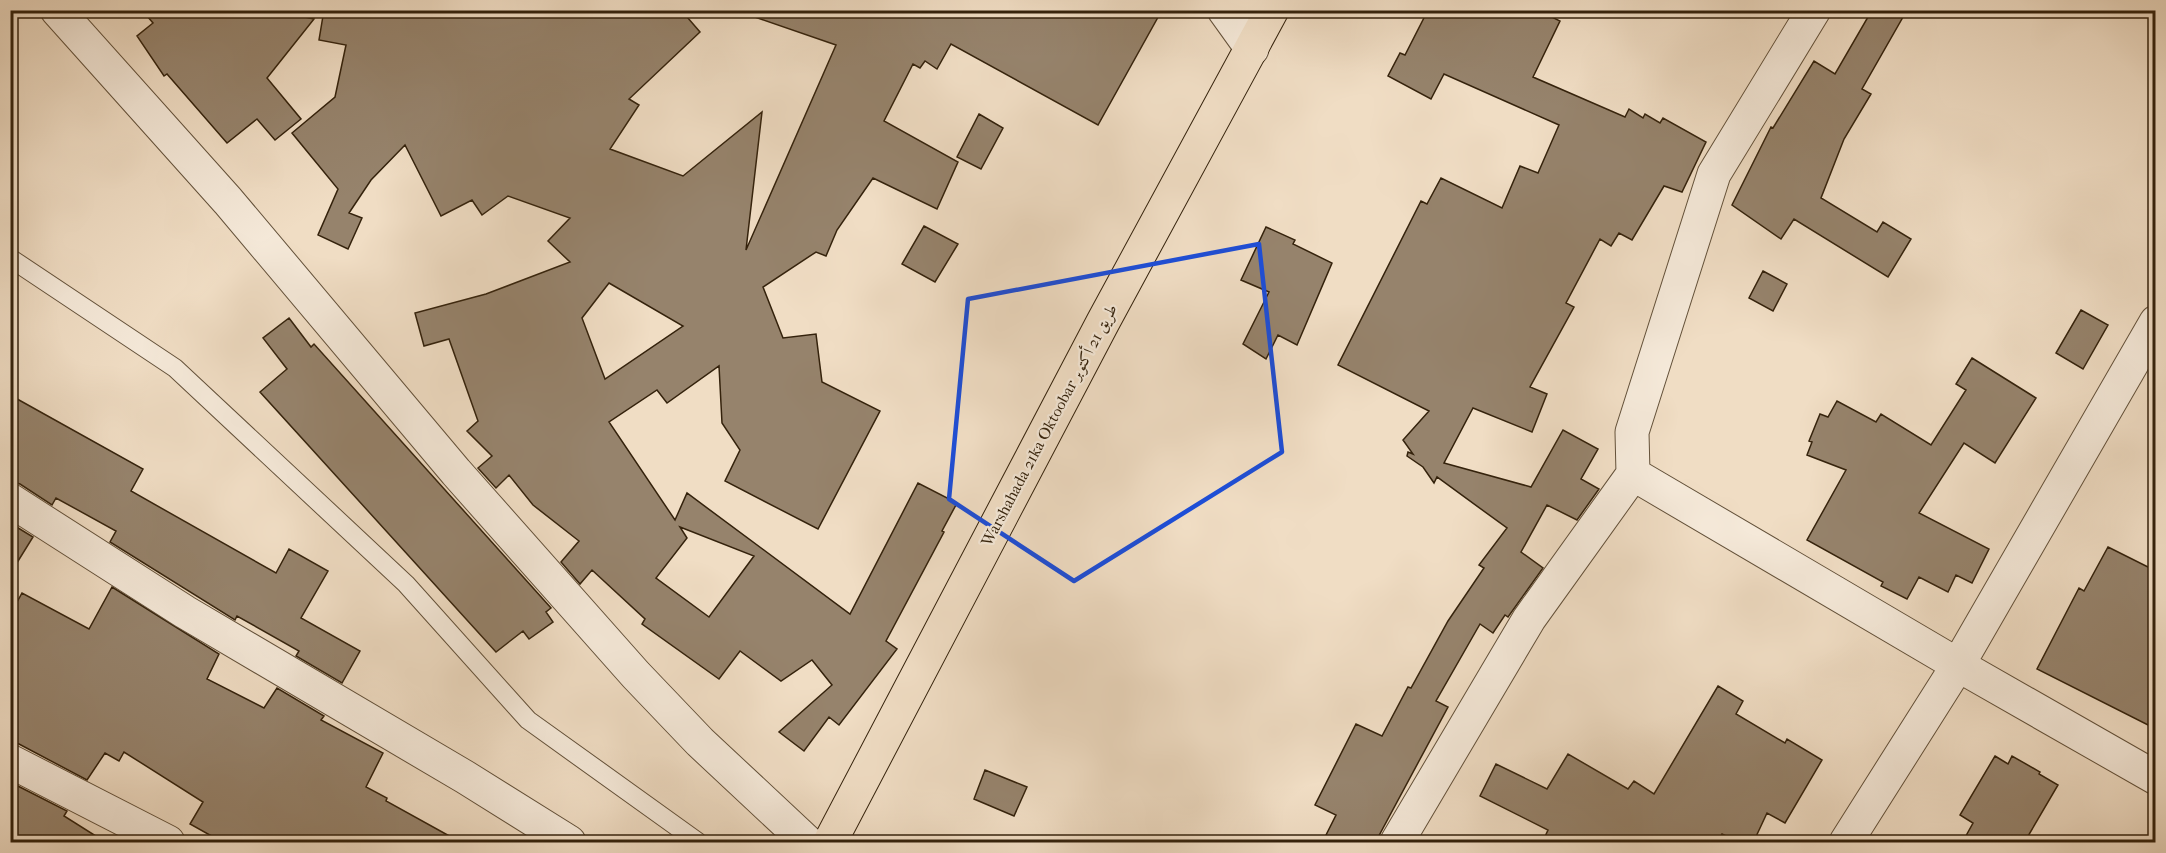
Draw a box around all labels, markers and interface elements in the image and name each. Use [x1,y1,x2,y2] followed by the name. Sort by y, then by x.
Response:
[975,300,1122,551] street label: Warshahada 21ka Oktoobar طريق 21 أكتوبر

